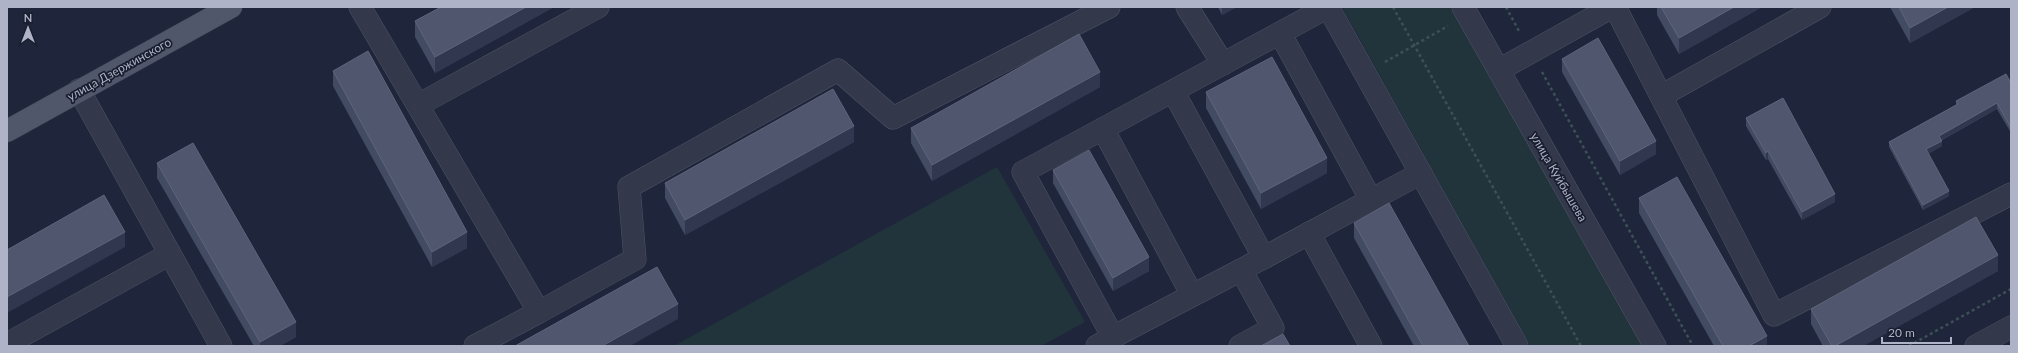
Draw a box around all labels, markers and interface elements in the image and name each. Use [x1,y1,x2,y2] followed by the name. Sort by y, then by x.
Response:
[8,8,48,48] north arrow
[24,11,32,24] text: N
[64,34,174,104] street label: улица Дзержинского
[1527,130,1591,224] street label: улица Куйбышева
[1882,319,1951,345] scale bar
[1888,325,1915,340] text: 20 m

